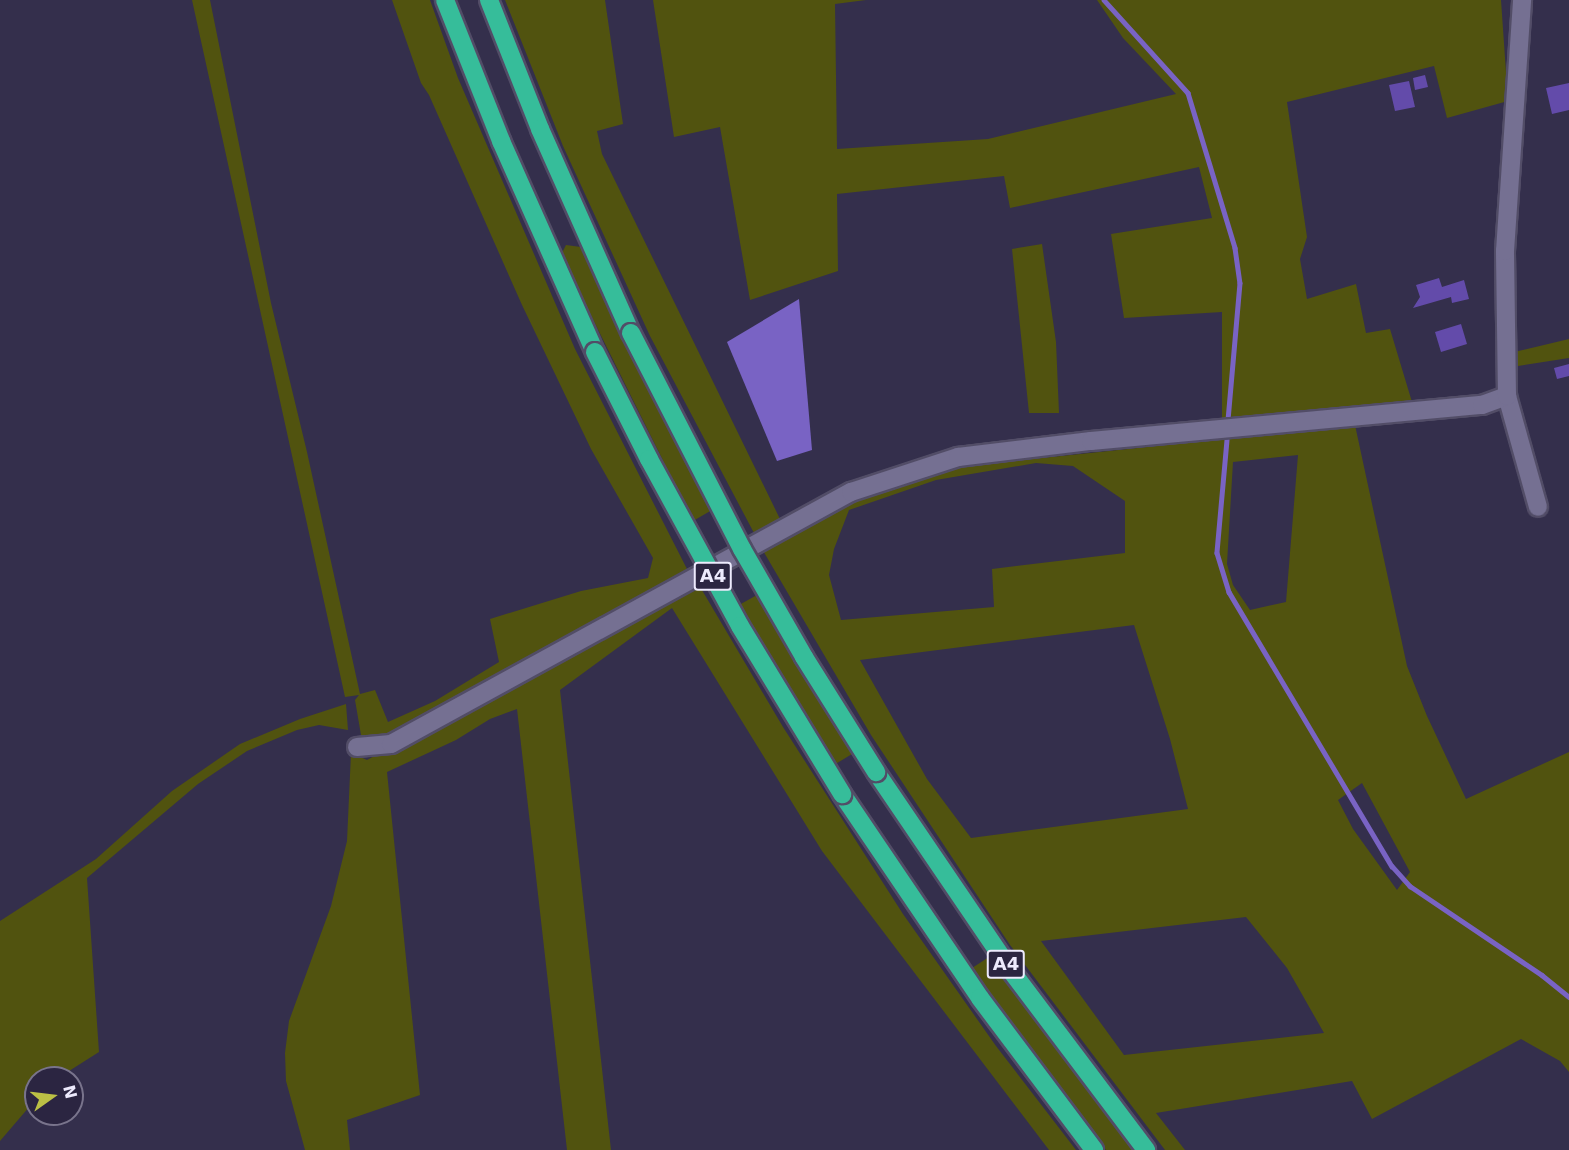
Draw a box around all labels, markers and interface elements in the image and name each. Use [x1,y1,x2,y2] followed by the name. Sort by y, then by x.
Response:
[694,561,732,591] road number: A4
[986,949,1026,979] road number: A4
[24,1066,84,1126] north arrow
[59,1083,81,1101] text: N

